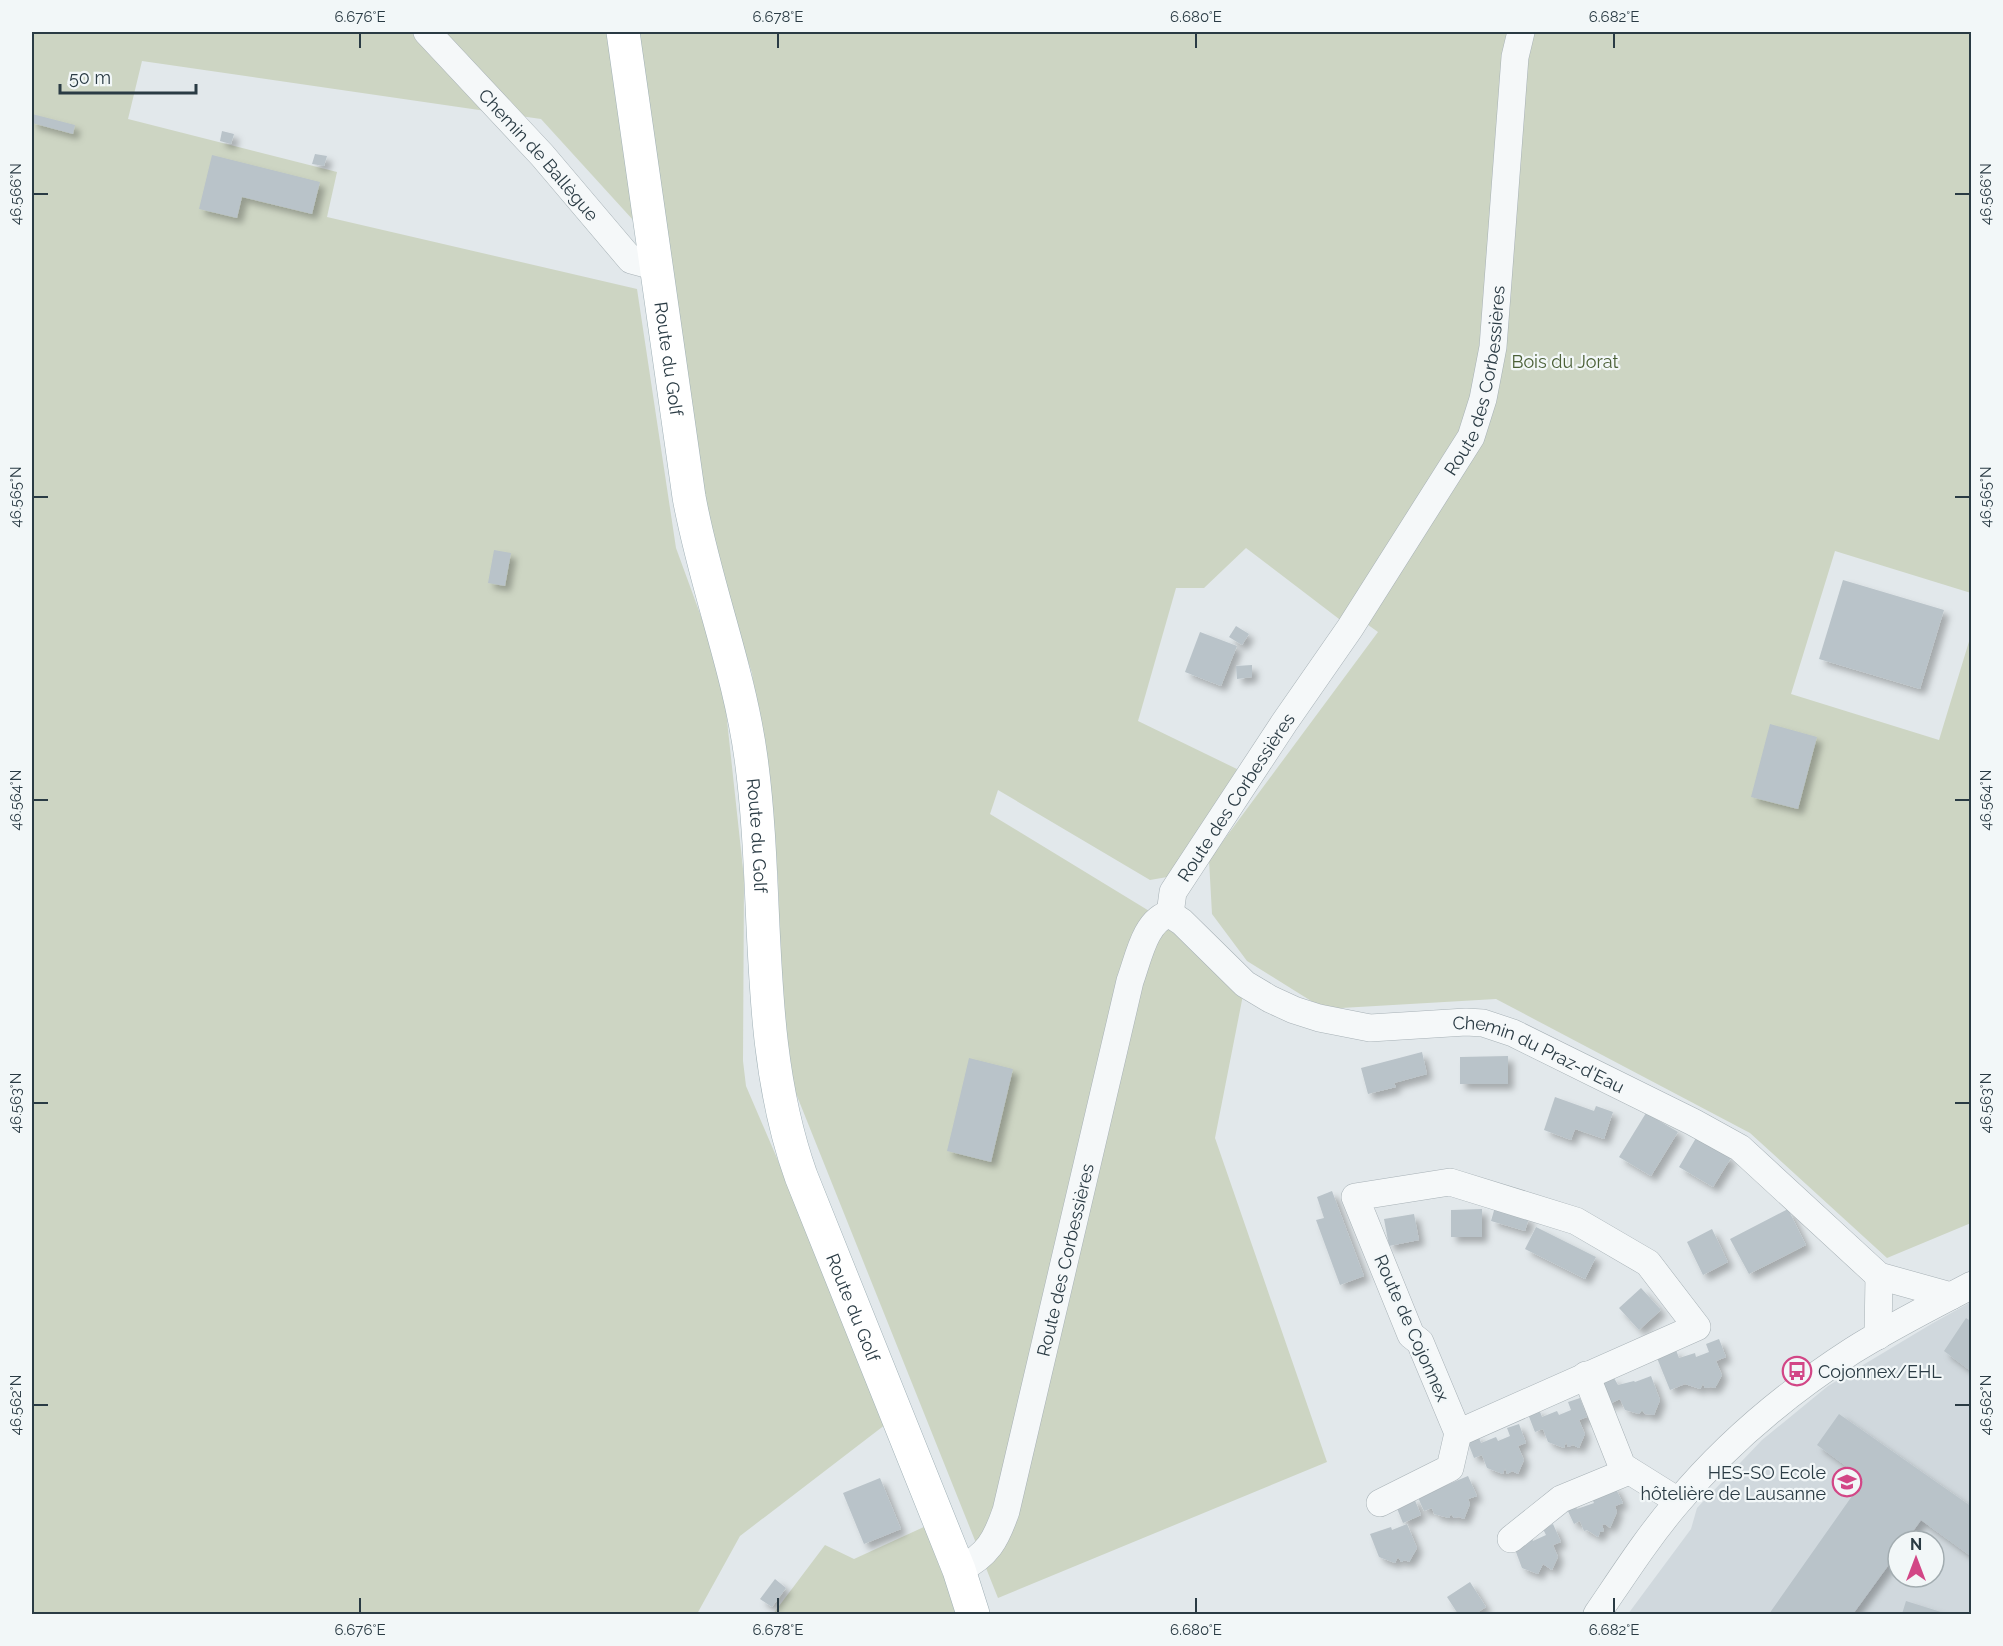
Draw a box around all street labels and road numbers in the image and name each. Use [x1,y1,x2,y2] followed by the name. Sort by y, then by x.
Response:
[475,84,604,225] street label: Chemin de Ballègue
[1439,284,1508,479] street label: Route des Corbessières
[651,300,688,418] street label: Route du Golf
[1173,708,1299,885] street label: Route des Corbessières
[743,777,772,894] street label: Route du Golf
[1452,1011,1628,1097] street label: Chemin du Praz-d'Eau
[1032,1161,1098,1358] street label: Route des Corbessières
[823,1250,885,1366] street label: Route du Golf
[1370,1251,1454,1405] street label: Route de Cojonnex

